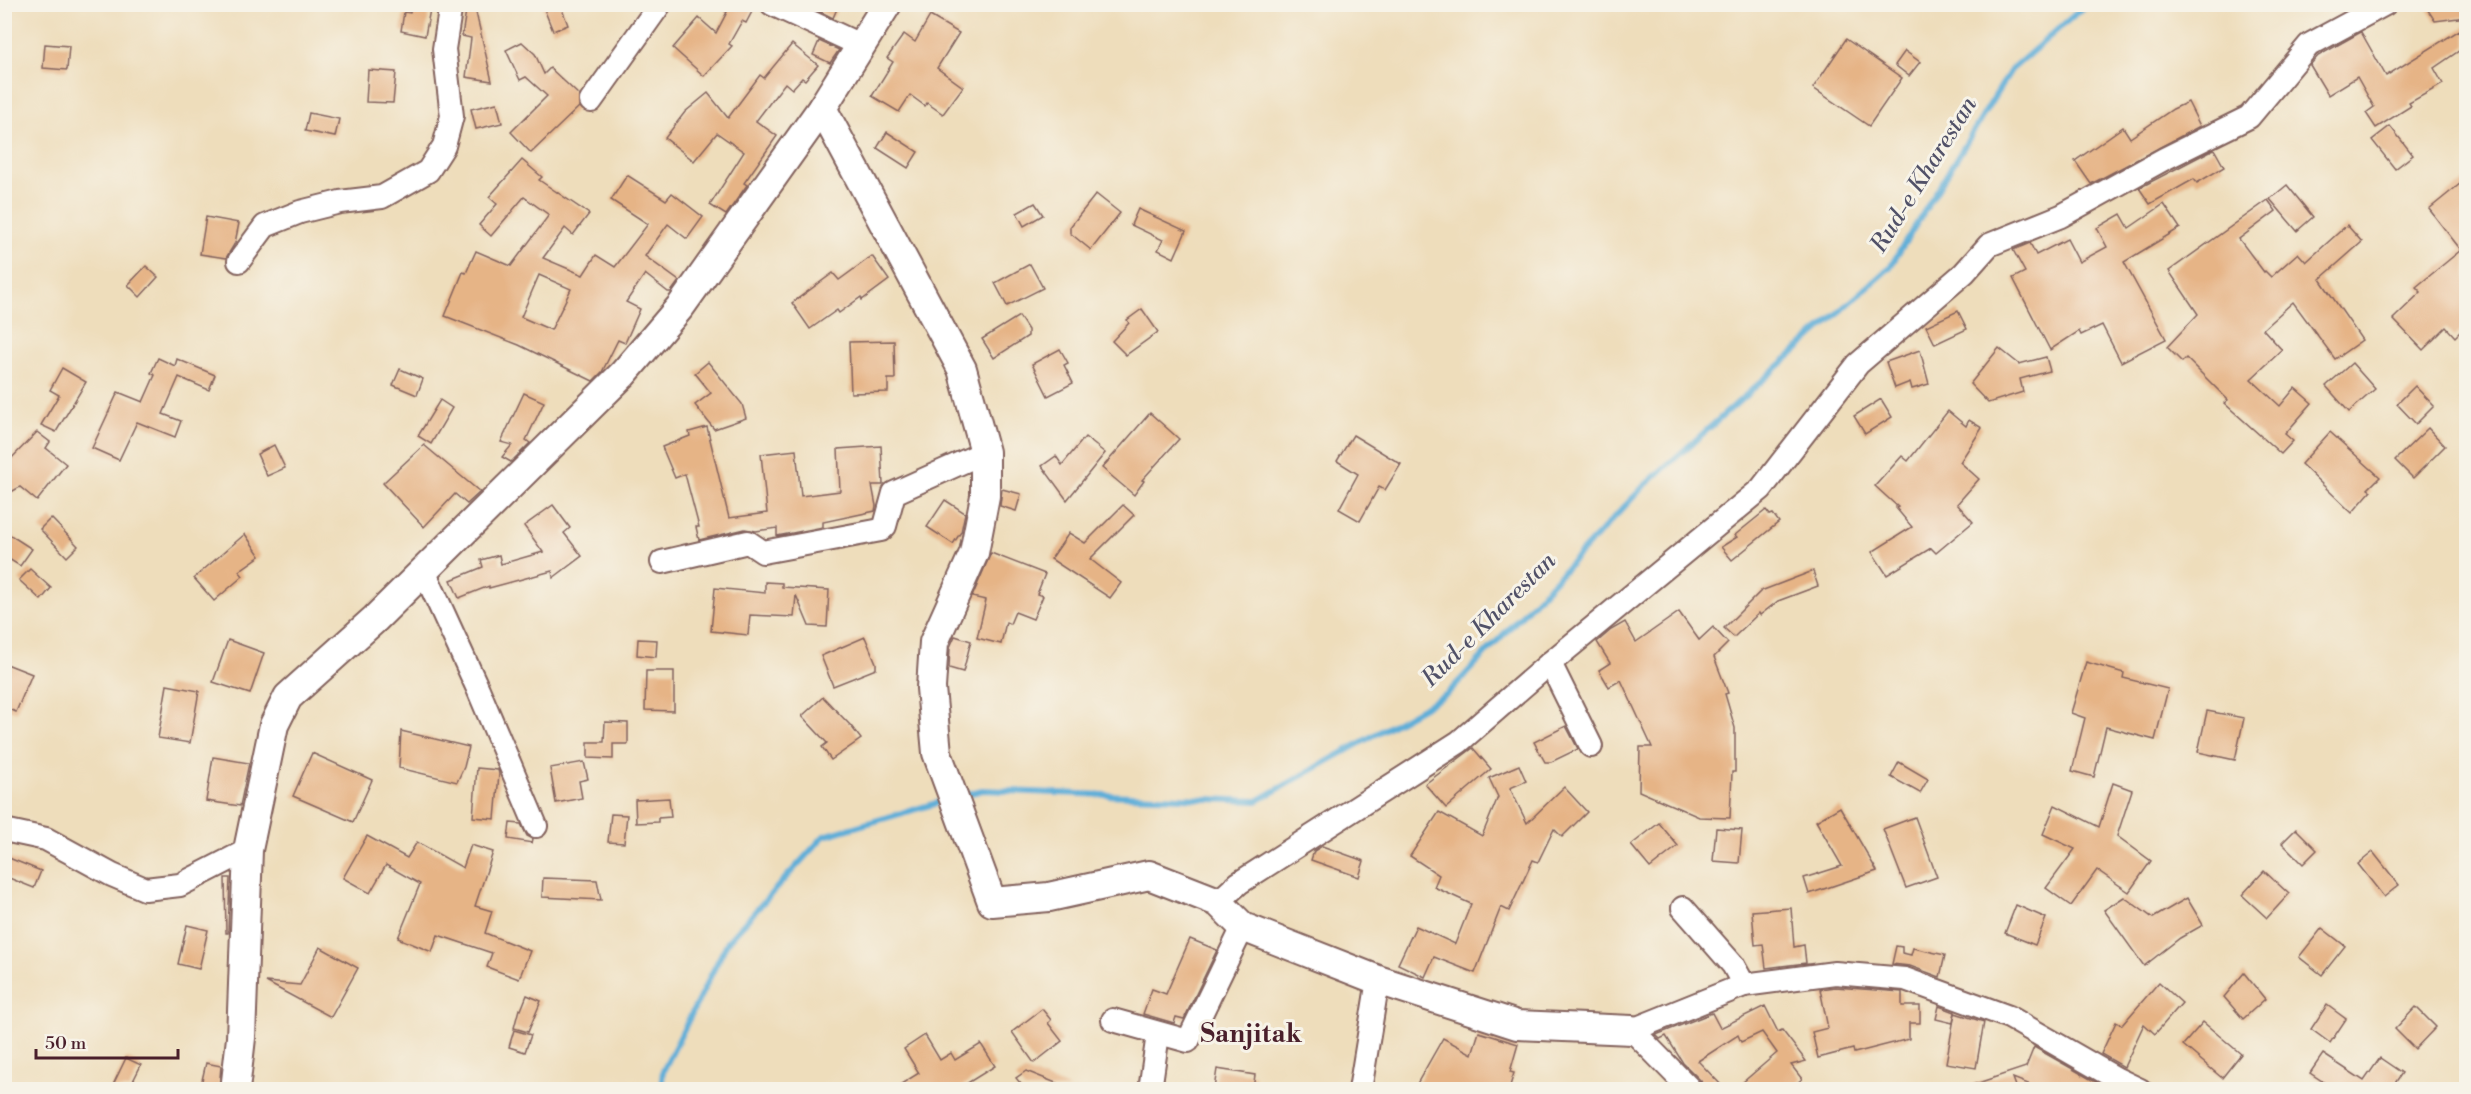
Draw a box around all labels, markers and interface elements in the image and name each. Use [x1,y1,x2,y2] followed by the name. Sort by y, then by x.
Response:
[1864,91,1984,259] water label: Rud-e Kharestan
[1415,546,1563,694] water label: Rud-e Kharestan
[1200,1018,1303,1050] district label: Sanjitak
[36,1022,178,1060] scale bar
[45,1032,87,1055] text: 50 m

